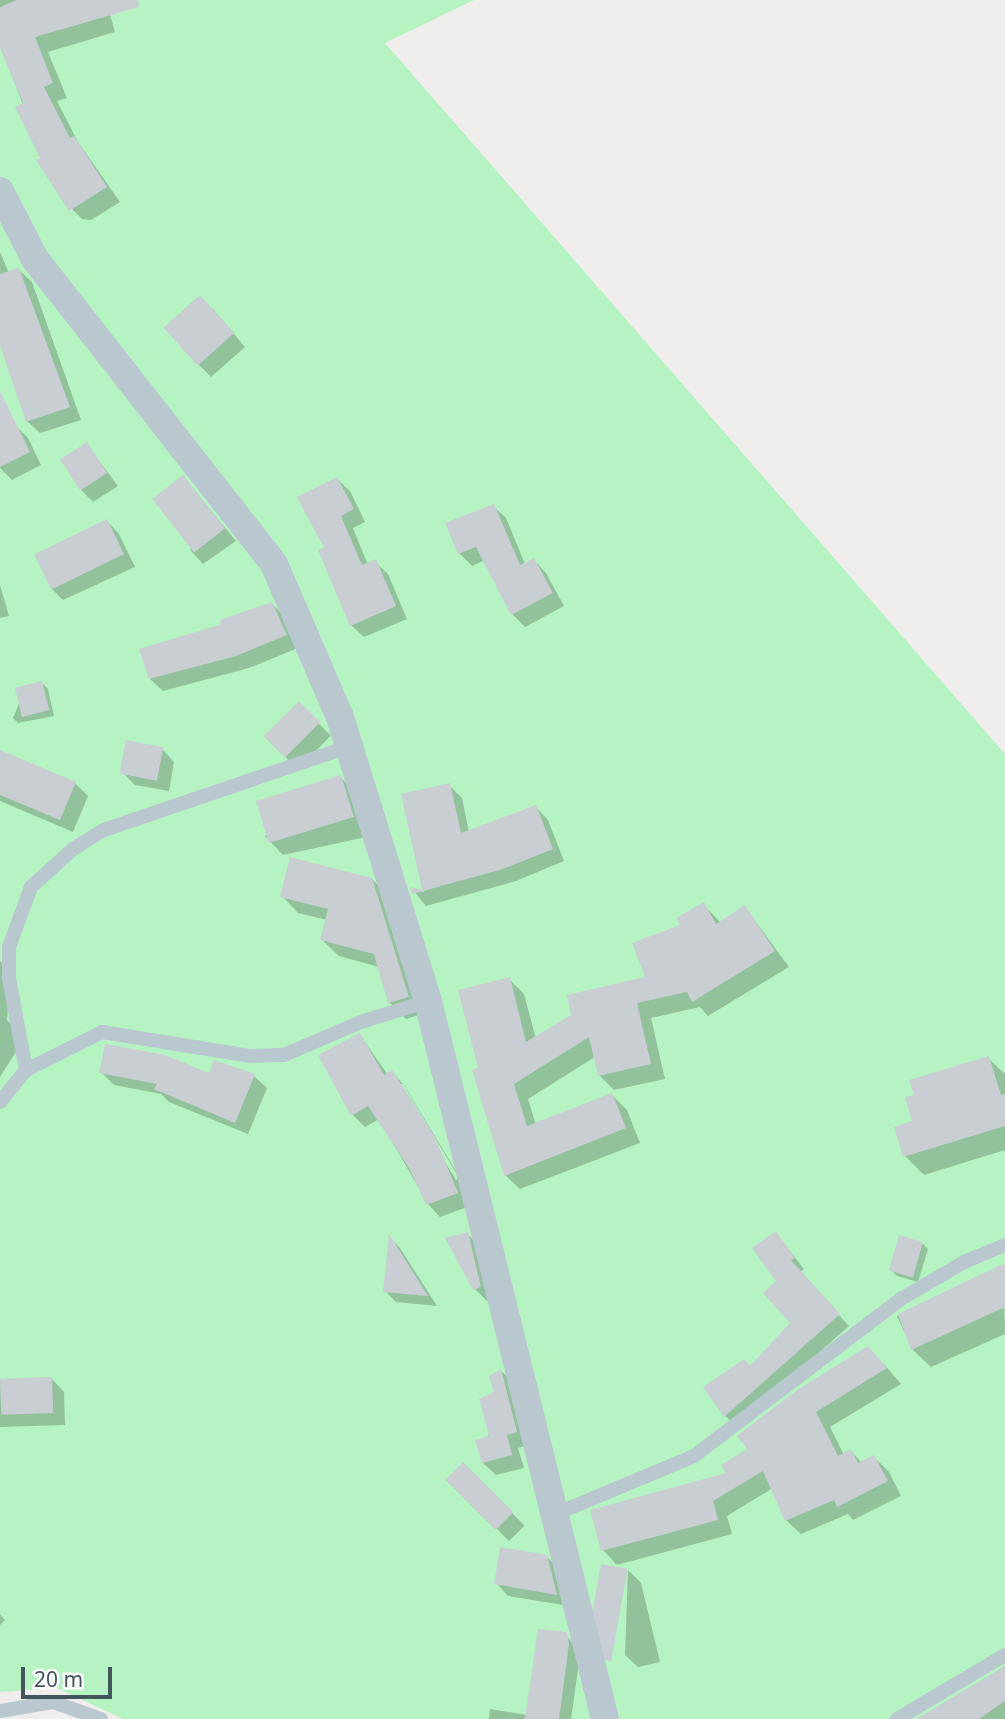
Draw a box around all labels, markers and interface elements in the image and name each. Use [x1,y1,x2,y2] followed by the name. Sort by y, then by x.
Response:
[24,1652,116,1696] scale bar
[34,1665,83,1693] text: 20 m

